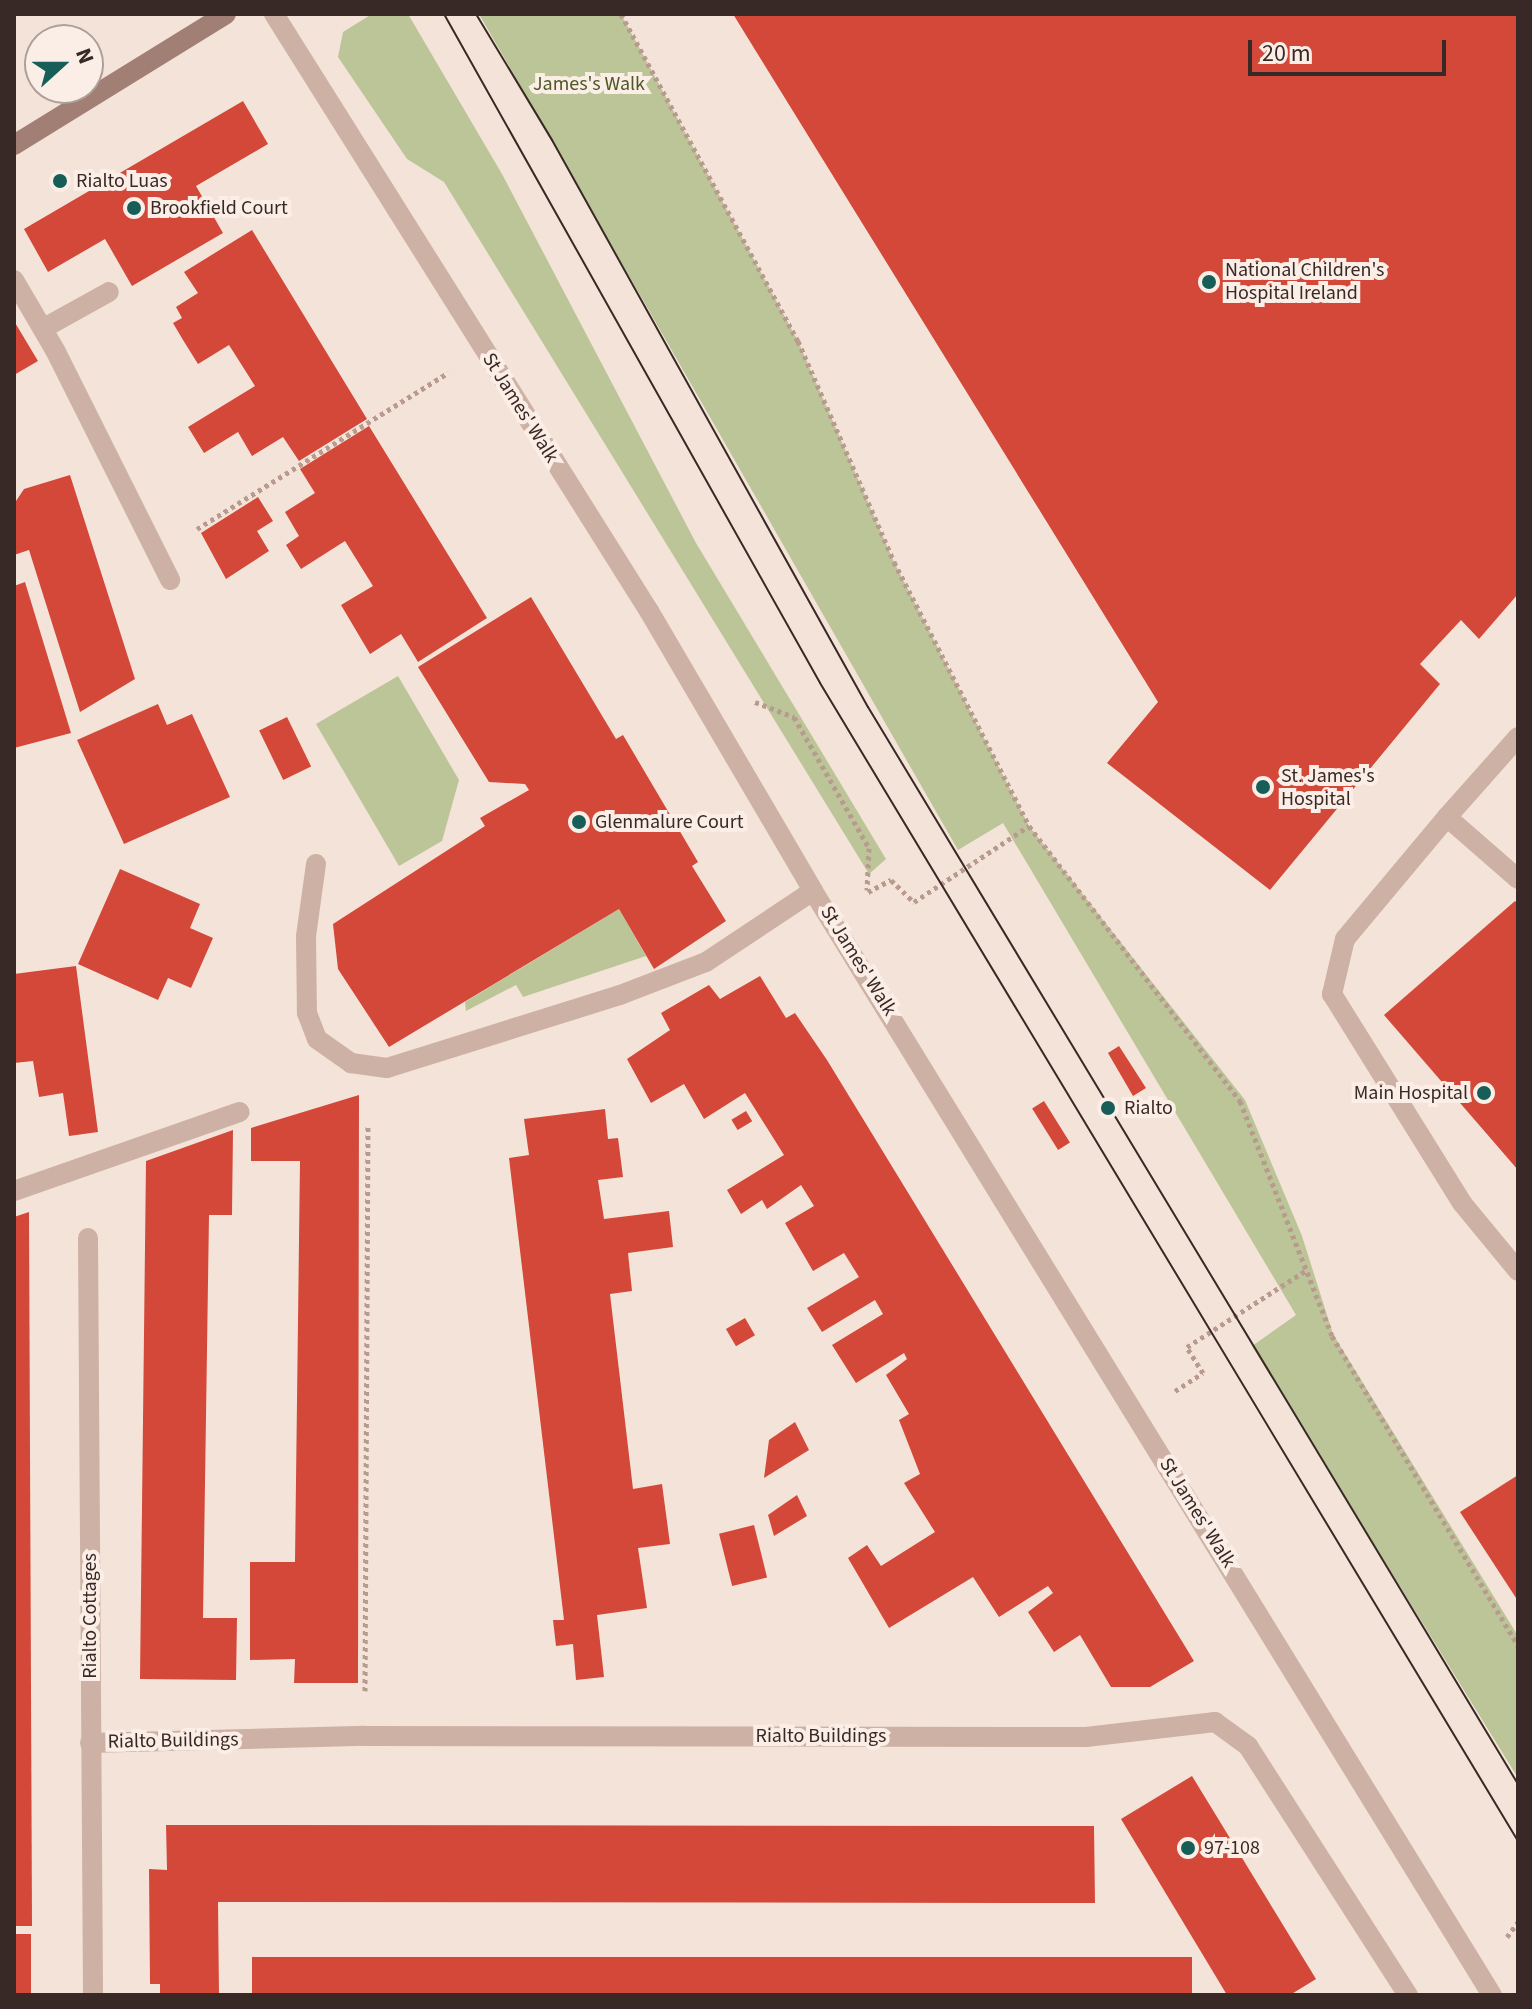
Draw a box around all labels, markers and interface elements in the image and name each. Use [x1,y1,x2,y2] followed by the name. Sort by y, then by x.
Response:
[24,24,104,104] north arrow
[1252,24,1450,74] scale bar
[1262,36,1311,71] text: 20 m
[67,44,102,69] text: N
[533,72,645,96] park label: James's Walk
[76,169,168,193] place label: Rialto Luas
[51,172,69,190] marker: Rialto Luas
[150,196,288,220] place label: Brookfield Court
[125,199,143,217] marker: Brookfield Court
[1225,258,1384,305] place label: National Children's Hospital Ireland
[1200,273,1218,291] marker: National Children's Hospital Ireland
[477,349,563,467] street label: St James' Walk
[1281,764,1375,811] place label: St. James's Hospital
[1252,776,1274,798] marker: St. James's Hospital
[595,810,743,834] place label: Glenmalure Court
[570,813,588,831] marker: Glenmalure Court
[815,902,901,1020] street label: St James' Walk
[1354,1081,1468,1105] place label: Main Hospital
[1475,1084,1493,1102] marker: Main Hospital
[1124,1096,1173,1120] place label: Rialto
[1099,1099,1117,1117] marker: Rialto
[1154,1454,1240,1572] street label: St James' Walk
[78,1553,102,1679] street label: Rialto Cottages
[756,1724,886,1748] street label: Rialto Buildings
[107,1728,239,1754] street label: Rialto Buildings
[1204,1836,1260,1860] place label: 97-108
[1179,1839,1197,1857] marker: 97-108

